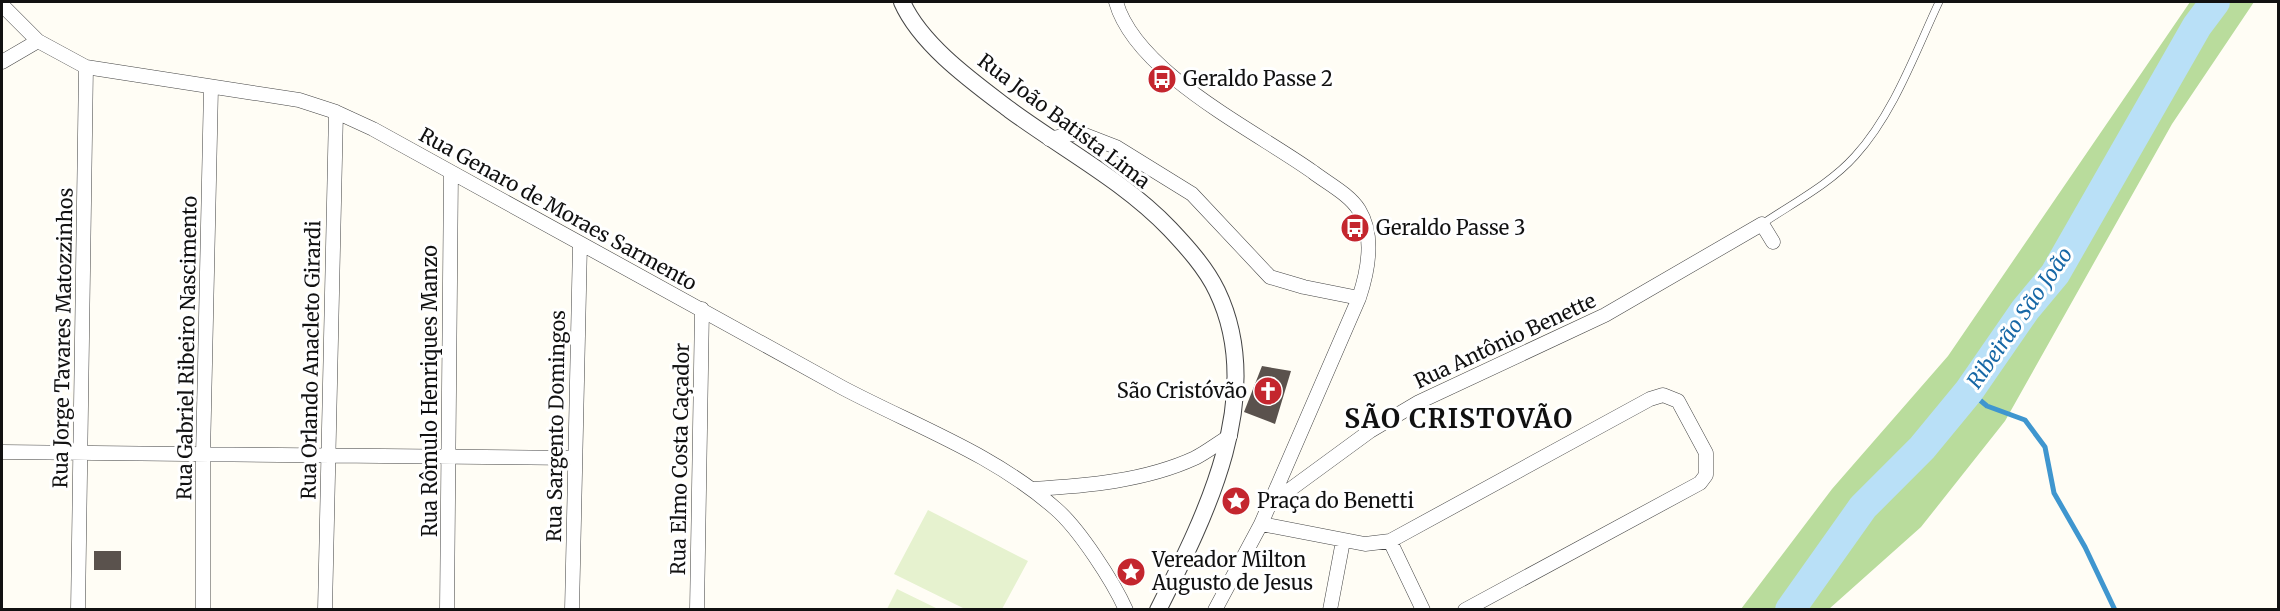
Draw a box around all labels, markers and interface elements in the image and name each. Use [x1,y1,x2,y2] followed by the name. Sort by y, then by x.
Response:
[973,48,1156,194] street label: Rua João Batista Lima
[1146,63,1178,95] bus stop icon: Geraldo Passe 2
[1183,66,1333,91] place label: Geraldo Passe 2
[415,122,702,296] street label: Rua Genaro de Moraes Sarmento
[47,187,78,489] street label: Rua Jorge Tavares Matozzinhos
[171,195,202,500] street label: Rua Gabriel Ribeiro Nascimento
[1339,212,1371,244] bus stop icon: Geraldo Passe 3
[1376,215,1525,240] place label: Geraldo Passe 3
[296,220,325,500] street label: Rua Orlando Anacleto Girardi
[1961,242,2078,394] water label: Ribeirão São João
[417,245,442,537] street label: Rua Rômulo Henriques Manzo
[1410,287,1600,394] street label: Rua Antônio Benette
[541,310,570,542] street label: Rua Sargento Domingos
[665,343,694,575] street label: Rua Elmo Costa Caçador
[1252,375,1284,407] church icon: São Cristóvão
[1117,378,1247,403] place label: São Cristóvão
[1344,402,1574,435] district label: SÃO CRISTOVÃO
[1220,485,1252,517] place icon: Praça do Benetti
[1257,488,1414,513] place label: Praça do Benetti
[1151,547,1313,595] place label: Vereador Milton Augusto de Jesus
[1115,556,1147,588] place icon: Vereador Milton Augusto de Jesus

